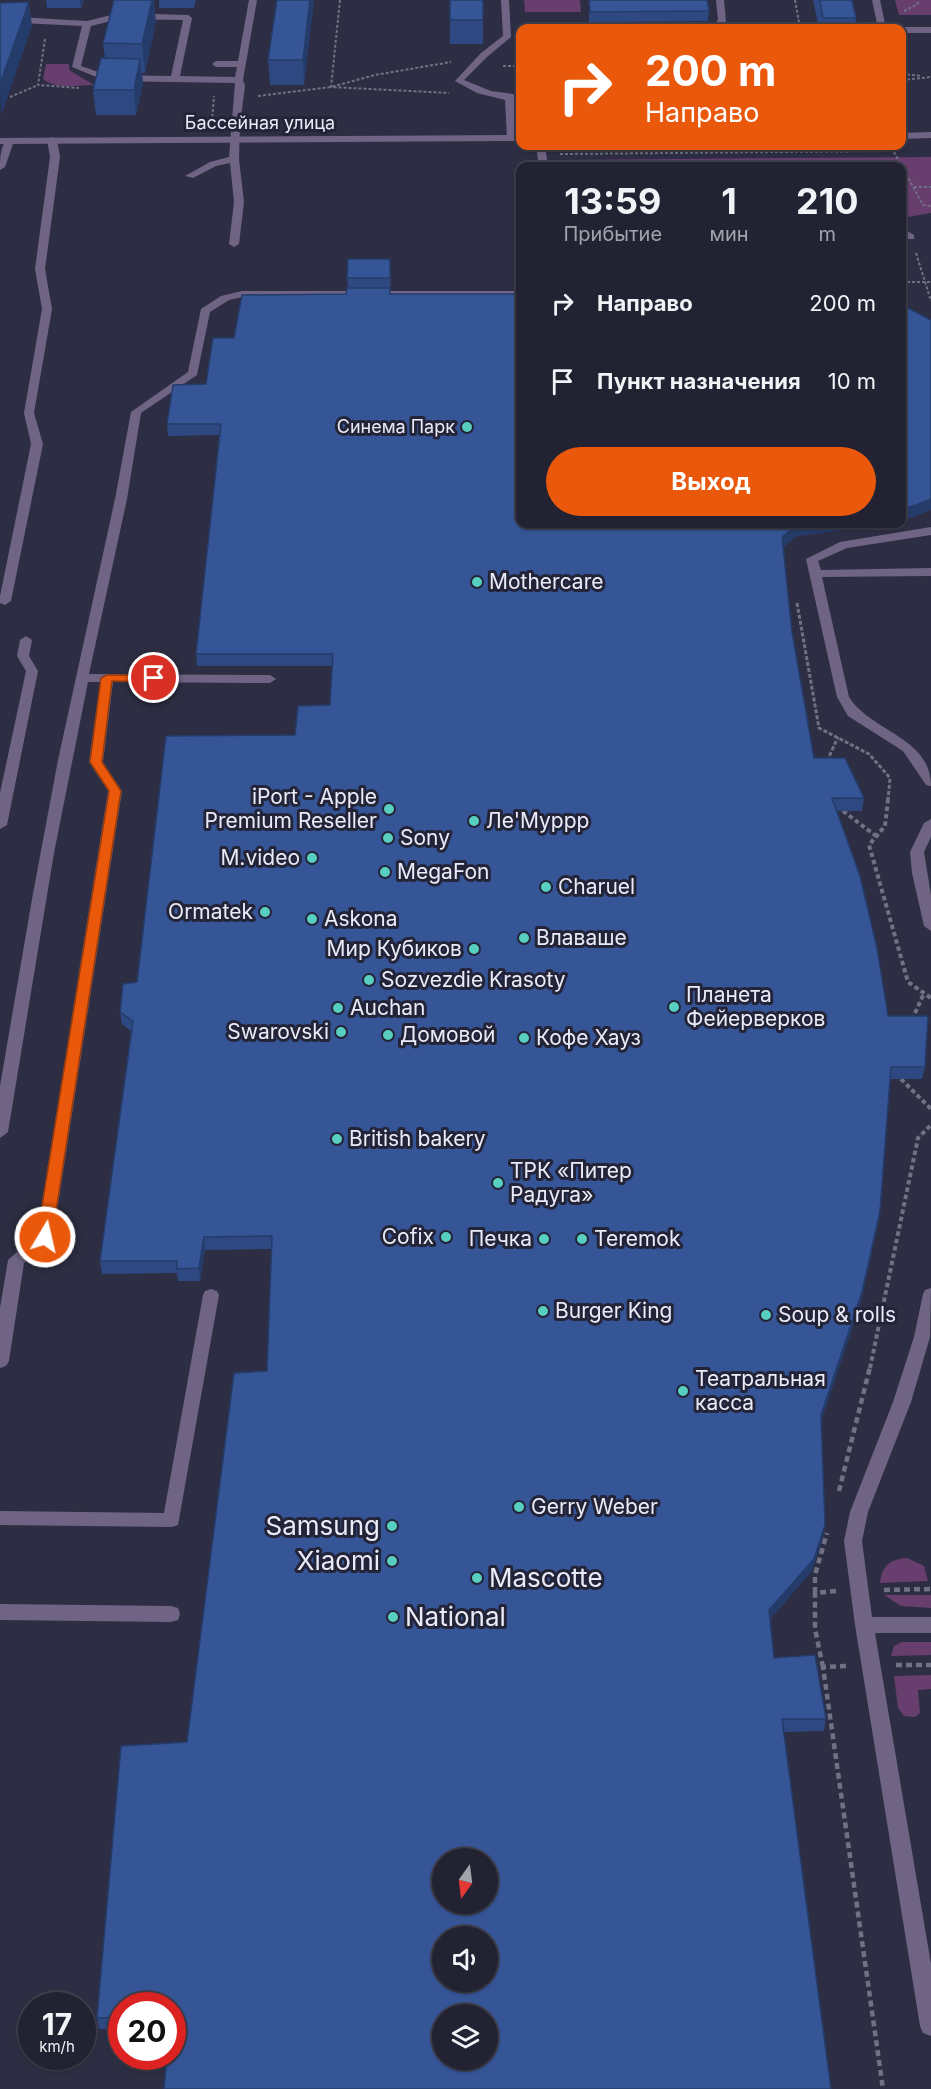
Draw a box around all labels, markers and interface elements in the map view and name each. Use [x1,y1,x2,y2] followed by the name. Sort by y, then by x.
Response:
[645,45,776,96] text: 200 m
[546,48,624,126] icon: right
[645,96,760,129] text: Направо
[185,112,335,133] street label: Бассейная улица
[564,179,661,223] text: 13:59
[721,179,737,223] text: 1
[796,179,859,223] text: 210
[563,222,662,246] text: Прибытие
[710,222,749,246] text: мин
[819,222,836,246] text: m
[546,287,579,320] icon: right
[597,290,693,316] text: Направо
[809,290,876,316] text: 200 m
[546,365,579,398] icon: arrive
[597,368,801,394] text: Пункт назначения
[828,368,876,394] text: 10 m
[337,416,455,437] place label: Синема Парк
[460,420,474,434] marker: Синема Парк
[546,447,876,516] button: Выход
[489,569,603,594] place label: Mothercare
[470,575,484,589] marker: Mothercare
[128,652,179,703] pin
[137,661,170,694] icon: arrive
[204,784,377,833] place label: iPort - Apple Premium Reseller
[382,802,396,816] marker: iPort - Apple Premium Reseller
[486,808,589,833] place label: Ле'Муррр
[467,814,481,828] marker: Ле'Муррр
[400,825,450,850] place label: Sony
[381,831,395,845] marker: Sony
[220,845,300,870] place label: M.video
[305,851,319,865] marker: M.video
[397,859,489,884] place label: MegaFon
[378,865,392,879] marker: MegaFon
[558,874,635,899] place label: Charuel
[539,880,553,894] marker: Charuel
[168,899,253,924] place label: Ormatek
[258,905,272,919] marker: Ormatek
[324,906,397,931] place label: Askona
[305,912,319,926] marker: Askona
[536,925,627,950] place label: Влаваше
[517,931,531,945] marker: Влаваше
[327,936,462,961] place label: Мир Кубиков
[467,942,481,956] marker: Мир Кубиков
[381,967,566,992] place label: Sozvezdie Krasoty
[362,973,376,987] marker: Sozvezdie Krasoty
[686,982,825,1031] place label: Планета Фейерверков
[350,995,426,1020] place label: Auchan
[667,1000,681,1014] marker: Планета Фейерверков
[331,1001,345,1015] marker: Auchan
[227,1019,329,1044] place label: Swarovski
[400,1022,495,1047] place label: Домовой
[334,1025,348,1039] marker: Swarovski
[536,1025,641,1050] place label: Кофе Хауз
[381,1028,395,1042] marker: Домовой
[517,1031,531,1045] marker: Кофе Хауз
[349,1126,486,1151] place label: British bakery
[330,1132,344,1146] marker: British bakery
[510,1158,632,1207] place label: ТРК «Питер Радуга»
[491,1176,505,1190] marker: ТРК «Питер Радуга»
[13,1205,77,1269] position arrow
[382,1224,434,1249] place label: Cofix
[469,1226,532,1251] place label: Печка
[594,1226,681,1251] place label: Teremok
[439,1230,453,1244] marker: Cofix
[537,1232,551,1246] marker: Печка
[575,1232,589,1246] marker: Teremok
[555,1298,672,1323] place label: Burger King
[778,1302,896,1327] place label: Soup & rolls
[536,1304,550,1318] marker: Burger King
[759,1308,773,1322] marker: Soup & rolls
[695,1366,826,1415] place label: Театральная касса
[676,1384,690,1398] marker: Театральная касса
[531,1494,658,1519] place label: Gerry Weber
[512,1500,526,1514] marker: Gerry Weber
[266,1510,380,1541] place label: Samsung
[385,1519,399,1533] marker: Samsung
[297,1545,380,1576] place label: Xiaomi
[385,1554,399,1568] marker: Xiaomi
[489,1562,603,1593] place label: Mascotte
[470,1571,484,1585] marker: Mascotte
[405,1601,506,1632] place label: National
[386,1610,400,1624] marker: National
[432,1848,498,1914] north arrow
[432,1848,498,2070] map controls
[432,1926,498,1992] button: sound
[108,1992,186,2070] speed limit sign: 20
[432,2004,498,2070] button: layers
[42,2006,72,2042] text: 17
[39,2037,75,2056] text: km/h

